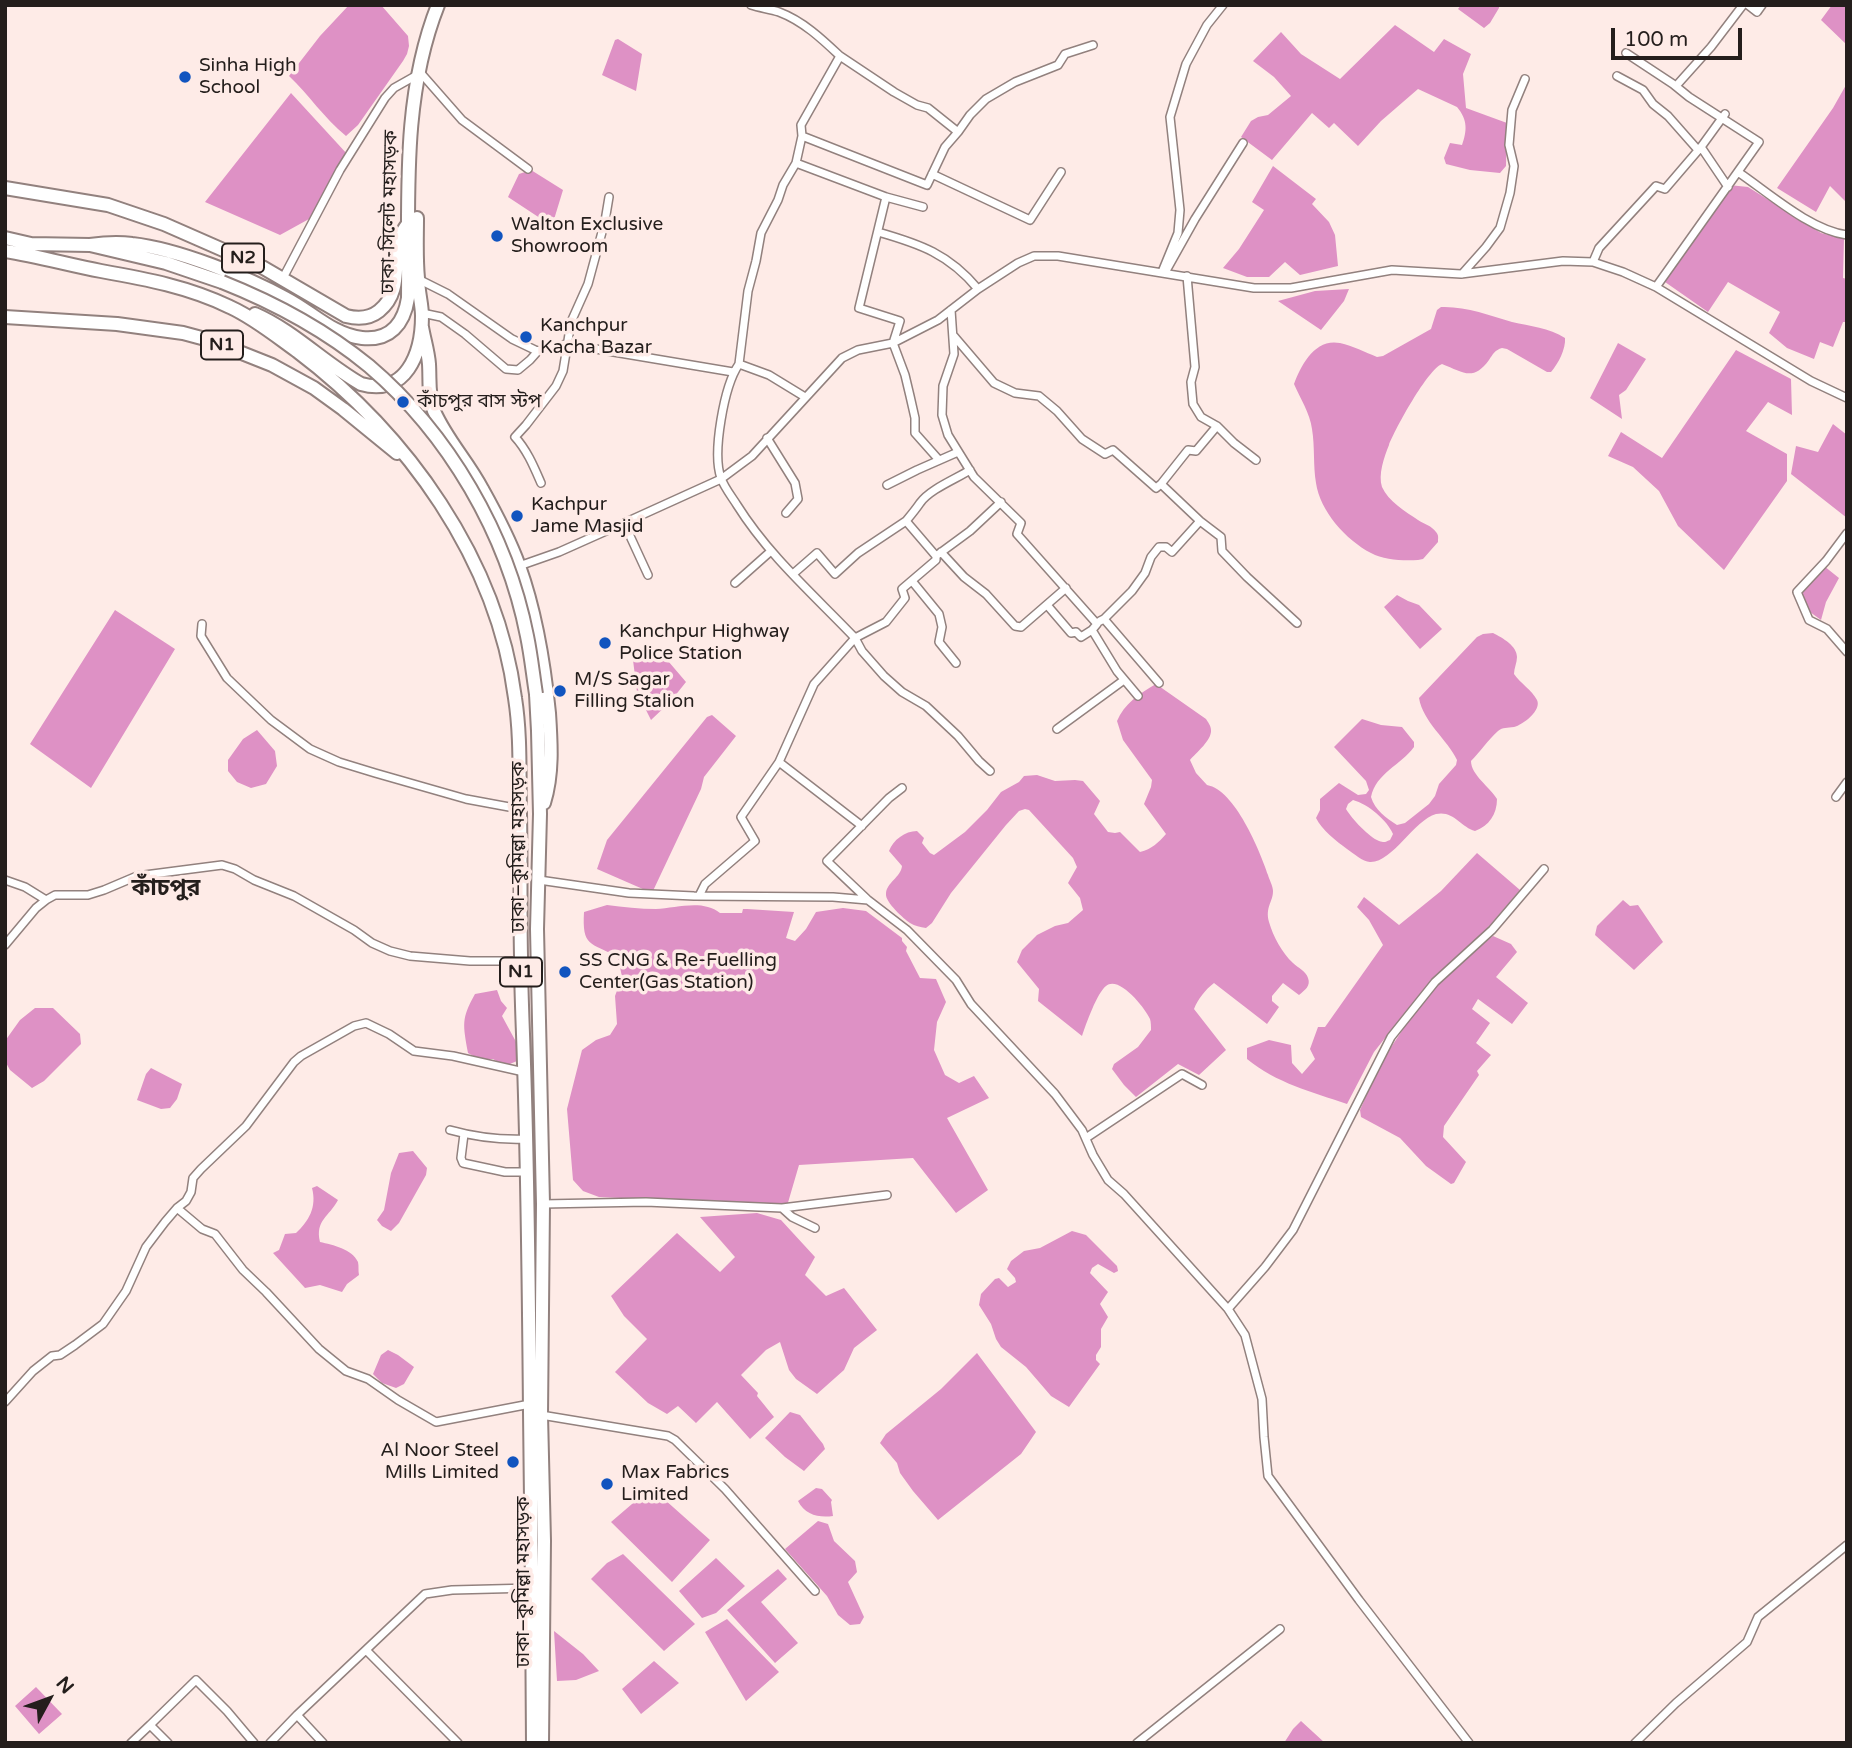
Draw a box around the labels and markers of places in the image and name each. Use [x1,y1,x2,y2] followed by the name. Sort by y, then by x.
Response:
[199,55,296,99] place label: Sinha High School
[177,69,193,85] marker: Sinha High School
[511,214,663,258] place label: Walton Exclusive Showroom
[489,228,505,244] marker: Walton Exclusive Showroom
[540,315,652,359] place label: Kanchpur Kacha Bazar
[518,329,534,345] marker: Kanchpur Kacha Bazar
[417,391,541,413] place label: কাঁচপুর বাস স্টপ
[395,394,411,410] marker: কাঁচপুর বাস স্টপ
[531,494,643,538] place label: Kachpur Jame Masjid
[509,508,525,524] marker: Kachpur Jame Masjid
[619,621,789,665] place label: Kanchpur Highway Police Station
[597,635,613,651] marker: Kanchpur Highway Police Station
[574,669,695,713] place label: M/S Sagar Filling Stalion
[552,683,568,699] marker: M/S Sagar Filling Stalion
[579,950,777,994] place label: SS CNG & Re-Fuelling Center(Gas Station)
[557,964,573,980] marker: SS CNG & Re-Fuelling Center(Gas Station)
[380,1440,499,1484] place label: Al Noor Steel Mills Limited
[505,1454,521,1470] marker: Al Noor Steel Mills Limited
[621,1462,729,1506] place label: Max Fabrics Limited
[599,1476,615,1492] marker: Max Fabrics Limited

